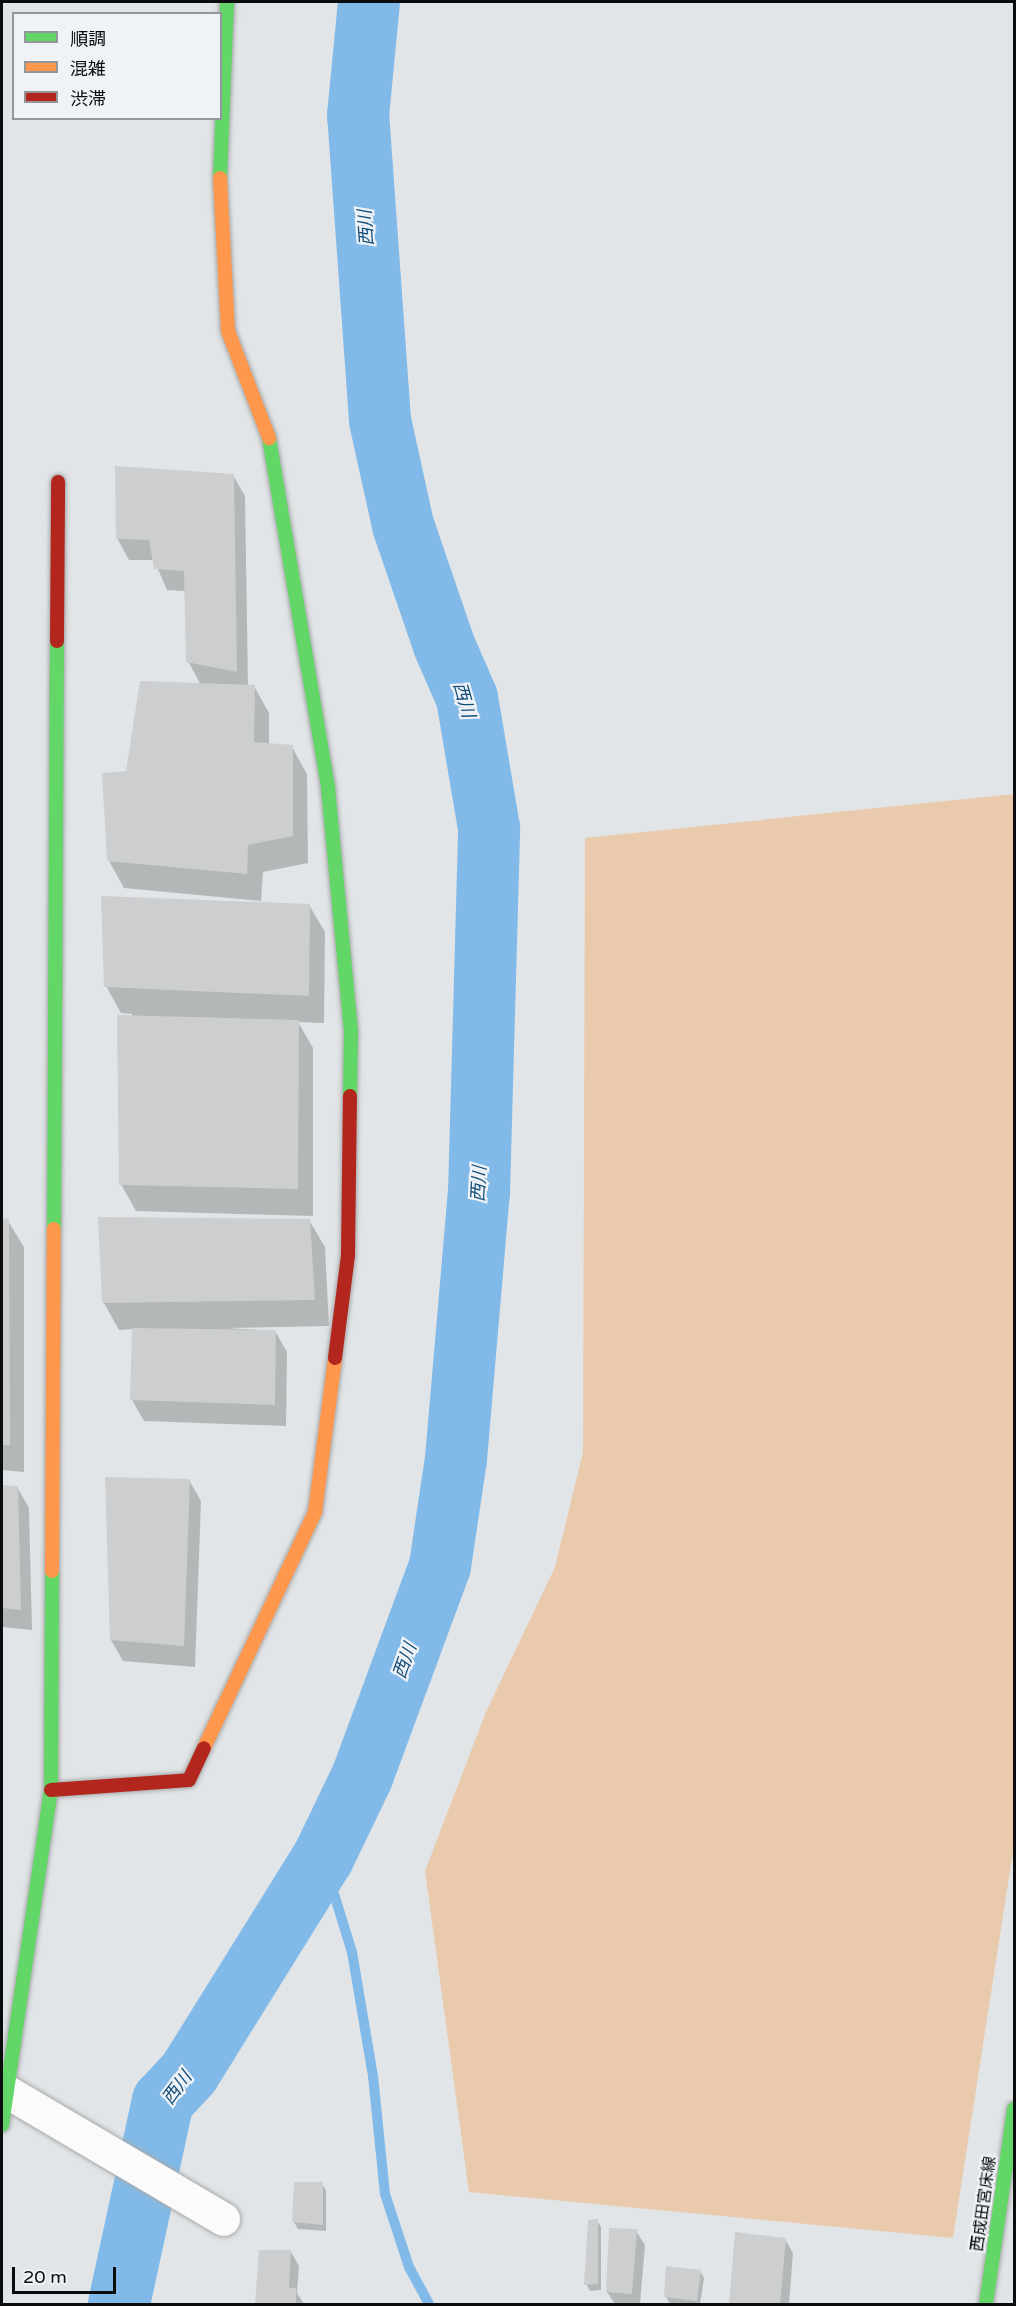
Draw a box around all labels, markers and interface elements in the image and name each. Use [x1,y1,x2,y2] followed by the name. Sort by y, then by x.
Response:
[12,12,222,120] legend
[70,28,106,50] text: 順調
[70,58,106,80] text: 混雑
[70,88,106,110] text: 渋滞
[354,209,378,247] water label: 西川
[449,680,479,720] water label: 西川
[467,1165,491,1203] water label: 西川
[389,1640,421,1682] water label: 西川
[158,2067,196,2109] water label: 西川
[968,2155,1000,2253] street label: 西成田宮床線
[15,2255,118,2293] scale bar
[23,2266,67,2288] text: 20 m

